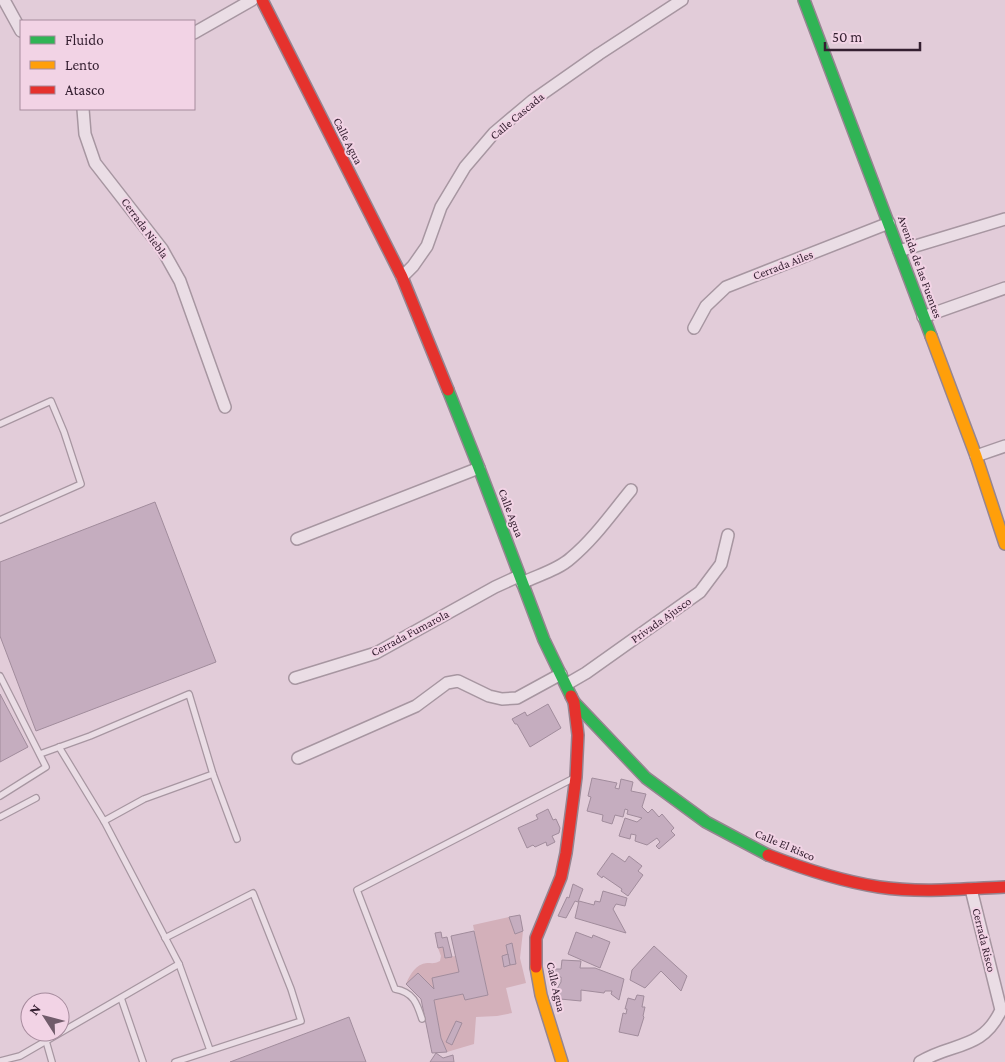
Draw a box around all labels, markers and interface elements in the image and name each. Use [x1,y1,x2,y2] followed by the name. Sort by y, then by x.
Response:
[20,20,195,110] legend
[825,20,920,52] scale bar
[832,29,862,45] text: 50 m
[65,32,104,48] text: Fluido
[65,57,99,73] text: Lento
[65,82,105,98] text: Atasco
[487,89,547,143] street label: Calle Cascada
[330,115,366,167] street label: Calle Agua
[118,195,172,261] street label: Cerrada Niebla
[895,214,945,320] street label: Avenida de las Fuentes
[751,247,815,283] street label: Cerrada Ailes
[495,487,527,540] street label: Calle Agua
[628,594,694,646] street label: Privada Ajusco
[369,606,452,659] street label: Cerrada Fumarola
[753,826,817,864] street label: Calle El Risco
[969,906,999,974] street label: Cerrada Risco
[543,961,569,1014] street label: Calle Agua
[20,992,70,1042] north arrow
[25,1000,44,1018] text: N

